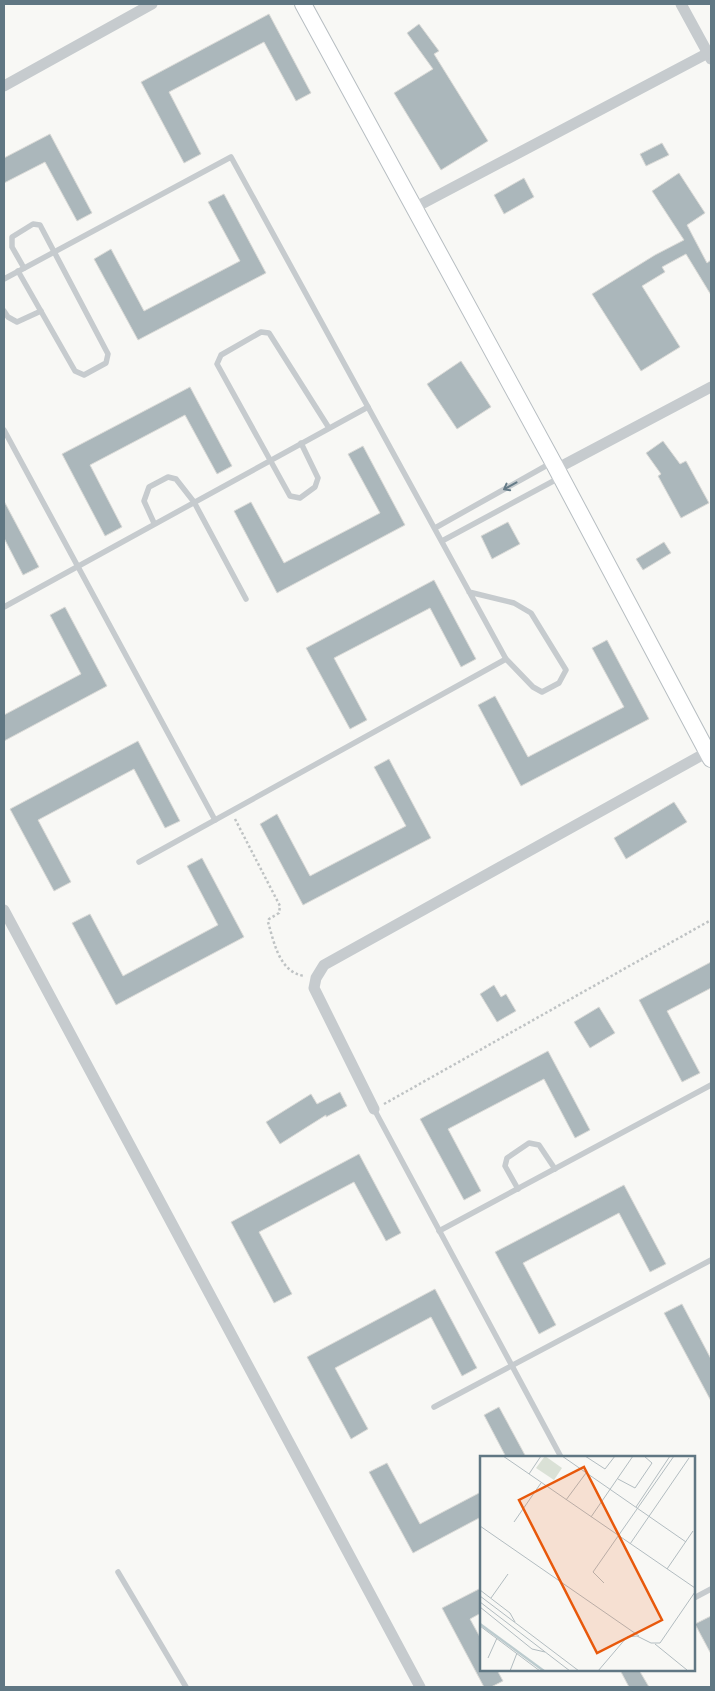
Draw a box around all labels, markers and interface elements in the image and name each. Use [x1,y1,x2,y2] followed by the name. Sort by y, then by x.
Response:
[503,482,518,491] one-way arrow
[480,1456,695,1671] inset map

